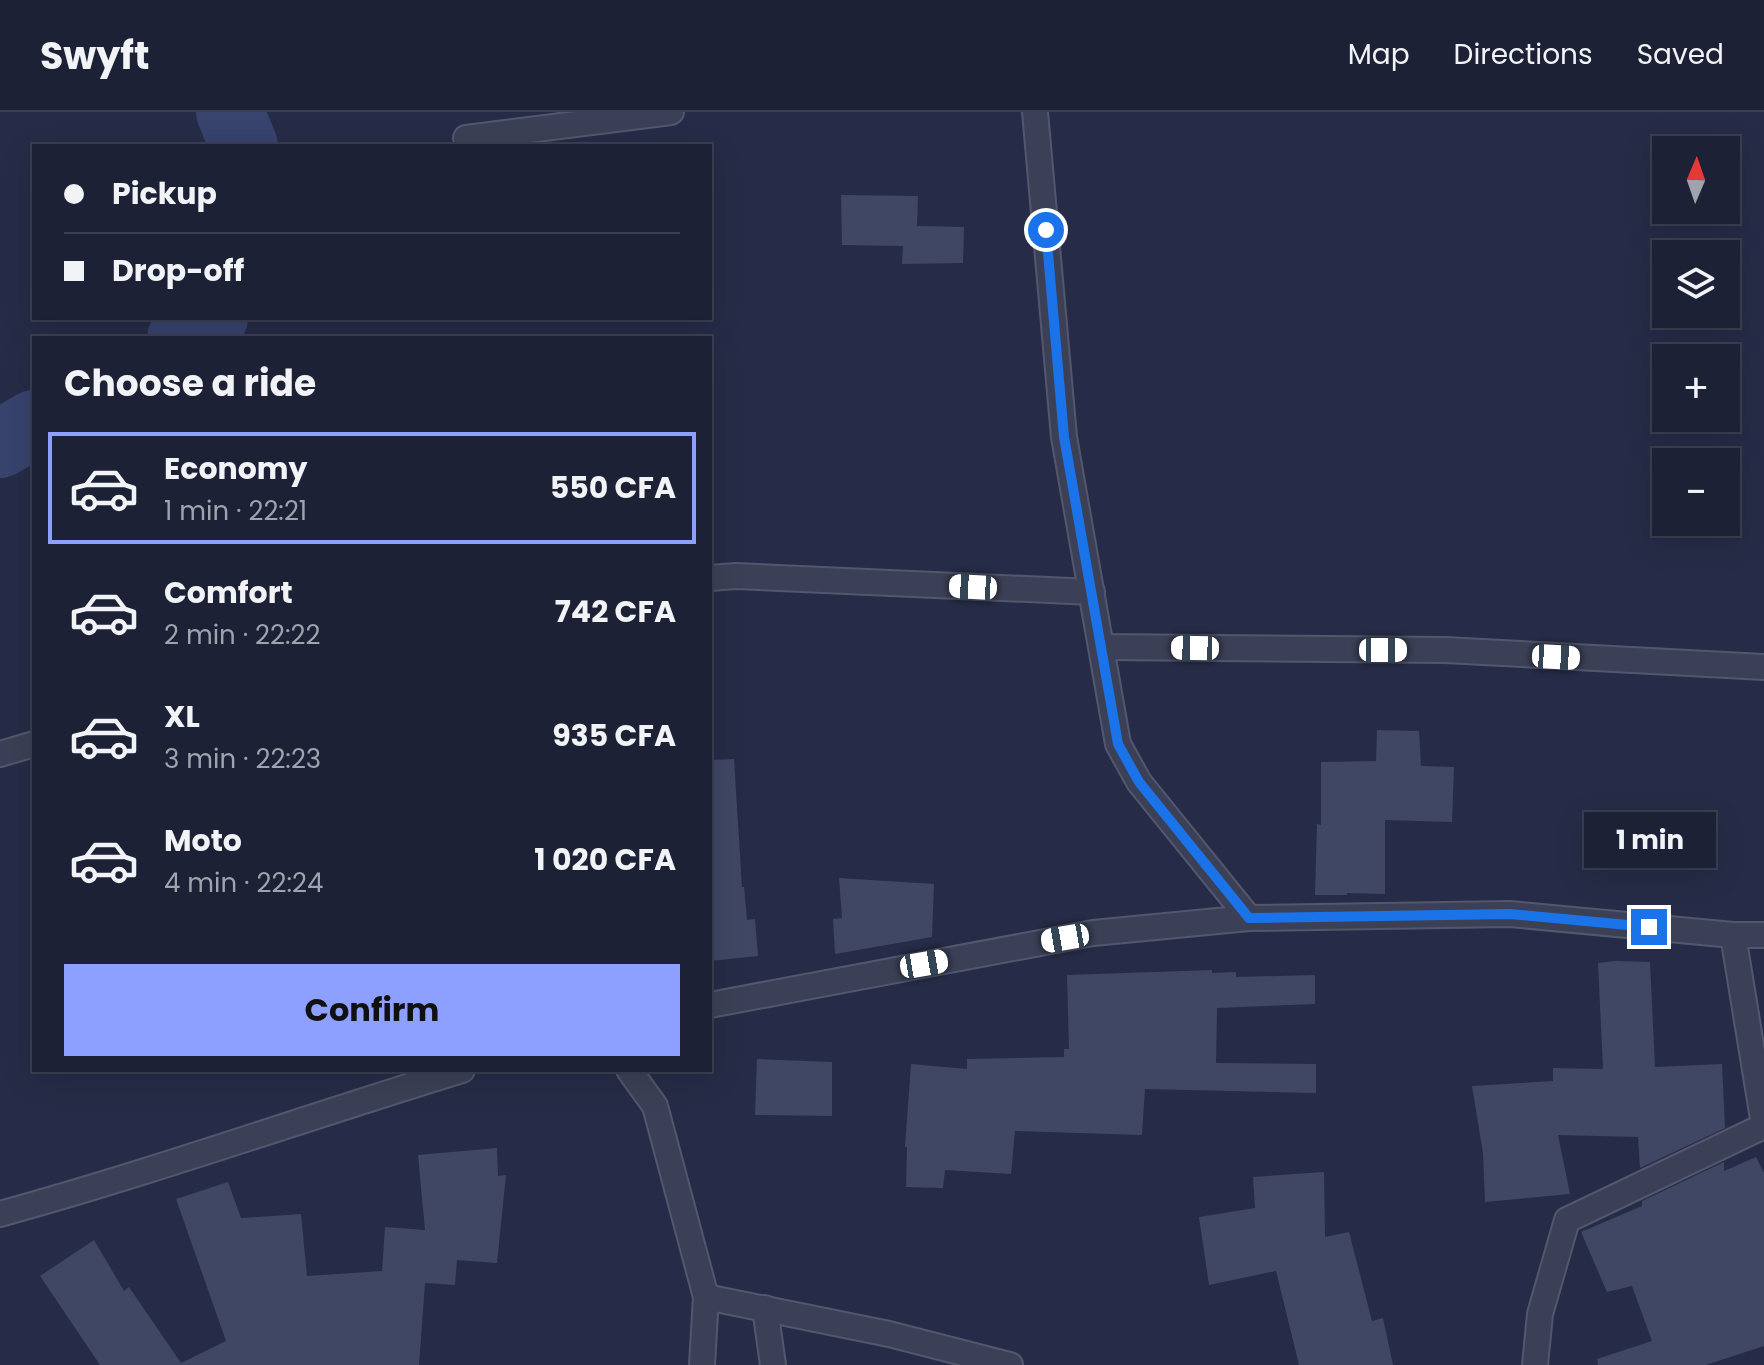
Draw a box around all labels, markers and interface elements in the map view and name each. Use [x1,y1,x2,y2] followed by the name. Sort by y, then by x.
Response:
[40,29,149,82] text: Swyft
[1348,35,1410,74] text: Map
[1454,35,1593,74] text: Directions
[1637,35,1724,74] text: Saved
[1652,136,1740,224] north arrow
[1652,136,1740,536] map controls
[112,172,217,215] text: Pickup
[1028,212,1064,248] route start
[1652,240,1740,328] button: layers
[112,249,244,292] text: Drop-off
[1652,344,1740,432] button: +
[64,358,316,409] text: Choose a ride
[164,447,308,490] text: Economy
[1652,448,1740,536] button: −
[68,452,140,524] icon: car
[550,466,676,509] text: 550 CFA
[164,493,307,529] text: 1 min · 22:21
[164,571,293,614] text: Comfort
[948,574,998,600] car
[68,576,140,648] icon: car
[555,590,676,633] text: 742 CFA
[164,617,320,653] text: 2 min · 22:22
[1171,636,1219,660] car
[1359,638,1407,662] car
[1531,644,1581,670] car
[164,695,200,738] text: XL
[68,700,140,772] icon: car
[552,714,676,757] text: 935 CFA
[164,741,321,777] text: 3 min · 22:23
[1583,811,1715,867] callout: 1 min
[164,819,242,862] text: Moto
[1616,822,1684,858] text: 1 min
[68,824,140,896] icon: car
[534,838,676,881] text: 1 020 CFA
[164,865,323,901] text: 4 min · 22:24
[1631,909,1667,945] route end
[1039,922,1091,954] car
[898,948,950,980] car
[64,964,680,1056] button: Confirm

